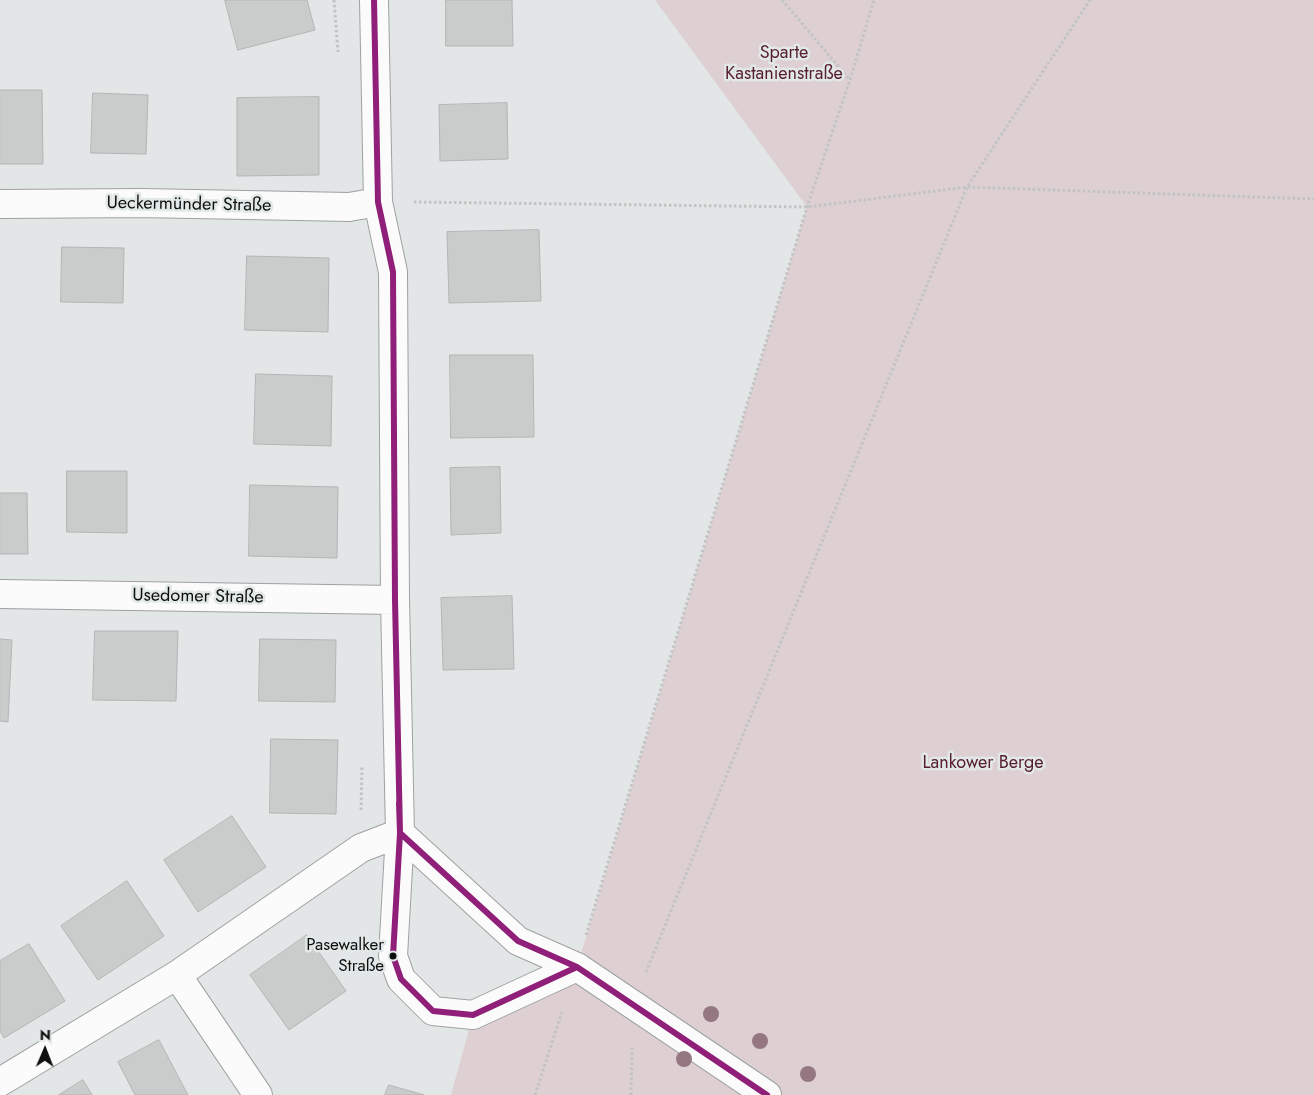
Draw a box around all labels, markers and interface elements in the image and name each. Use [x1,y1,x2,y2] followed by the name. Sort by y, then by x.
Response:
[725,43,843,86] park label: Sparte Kastanienstraße
[106,193,272,217] street label: Ueckermünder Straße
[132,585,264,609] street label: Usedomer Straße
[923,753,1043,775] park label: Lankower Berge
[306,936,384,976] place label: Pasewalker Straße
[388,951,398,961] marker: Pasewalker Straße
[20,1025,70,1075] north arrow
[40,1025,51,1045] text: N

